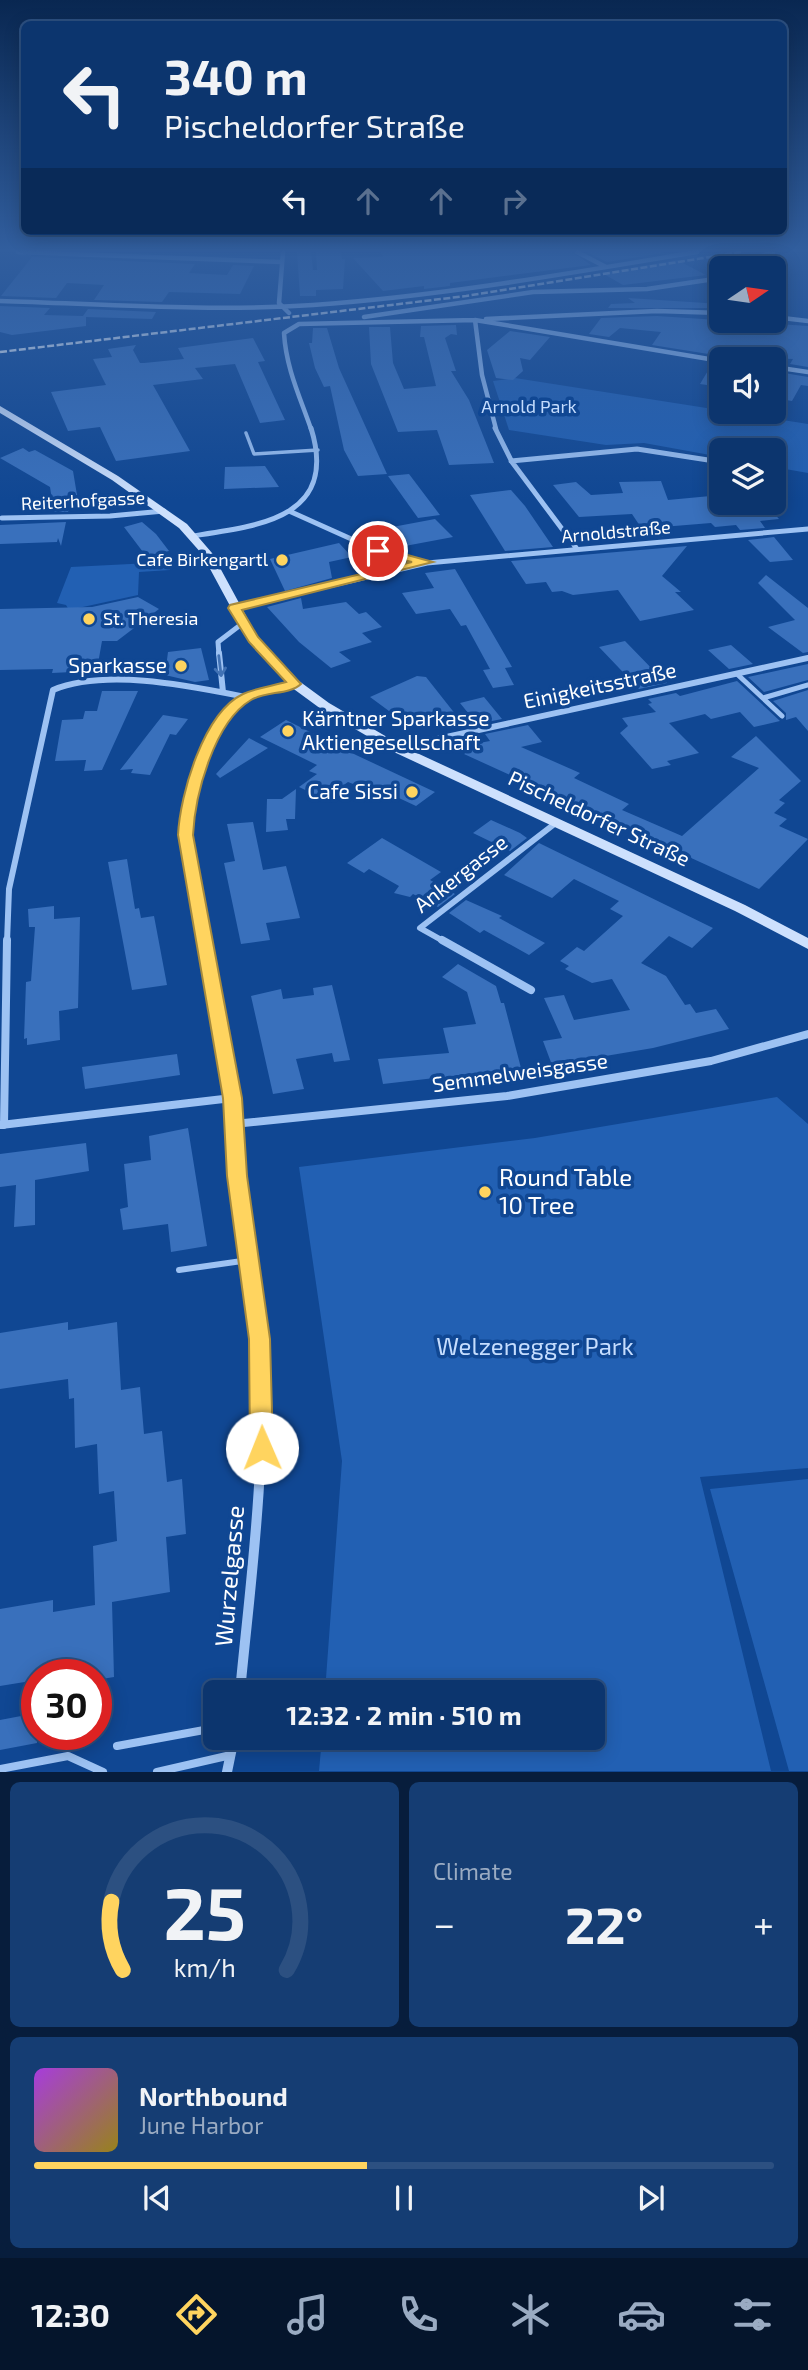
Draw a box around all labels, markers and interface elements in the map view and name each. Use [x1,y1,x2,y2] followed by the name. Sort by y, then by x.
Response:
[164,46,308,105] text: 340 m
[49,49,140,140] icon: left
[164,106,465,144] text: Pischeldorfer Straße
[276,182,314,220] icon: left
[349,182,387,220] icon: ahead
[422,182,460,220] icon: ahead
[495,182,533,220] icon: right
[709,256,786,332] north arrow
[709,256,786,515] map controls
[709,347,786,424] button: sound
[481,395,577,417] park label: Arnold Park
[709,438,786,515] button: layers
[20,486,146,514] street label: Reiterhofgasse
[560,515,672,547] street label: Arnoldstraße
[348,521,408,581] pin
[359,532,397,570] icon: arrive
[136,548,269,570] place label: Cafe Birkengartl
[274,552,290,568] marker: Cafe Birkengartl
[103,607,198,629] place label: St. Theresia
[81,611,97,627] marker: St. Theresia
[68,652,167,677] place label: Sparkasse
[213,654,226,677] one-way arrow
[521,656,678,713] street label: Einigkeitsstraße
[173,658,189,674] marker: Sparkasse
[302,705,489,754] place label: Kärntner Sparkasse Aktiengesellschaft
[280,723,296,739] marker: Kärntner Sparkasse Aktiengesellschaft
[505,765,694,871] street label: Pischeldorfer Straße
[307,778,398,803] place label: Cafe Sissi
[404,784,420,800] marker: Cafe Sissi
[409,829,512,917] street label: Ankergasse
[430,1047,609,1096] street label: Semmelweisgasse
[499,1162,632,1219] place label: Round Table 10 Tree
[477,1184,493,1200] marker: Round Table 10 Tree
[436,1331,634,1360] park label: Welzenegger Park
[225,1411,299,1485] position arrow
[208,1504,249,1648] street label: Wurzelgasse
[21,1659,112,1750] speed limit sign: 30
[286,1699,522,1730] text: 12:32 · 2 min · 510 m
[433,1857,513,1885] text: Climate
[163,1868,246,1956] text: 25
[565,1892,643,1954] text: 22°
[433,1900,455,1946] text: −
[753,1900,774,1946] text: +
[173,1952,236,1982] text: km/h
[139,2080,288,2111] text: Northbound
[139,2111,263,2139] text: June Harbor
[138,2179,176,2217] icon: previous
[385,2179,423,2217] icon: pause
[632,2179,670,2217] icon: next
[172,2290,221,2339] icon: directions
[283,2290,332,2339] icon: music
[394,2290,443,2339] icon: phone
[506,2290,555,2339] icon: climate
[617,2290,666,2339] icon: car
[728,2290,777,2339] icon: filters
[31,2295,110,2333] text: 12:30

